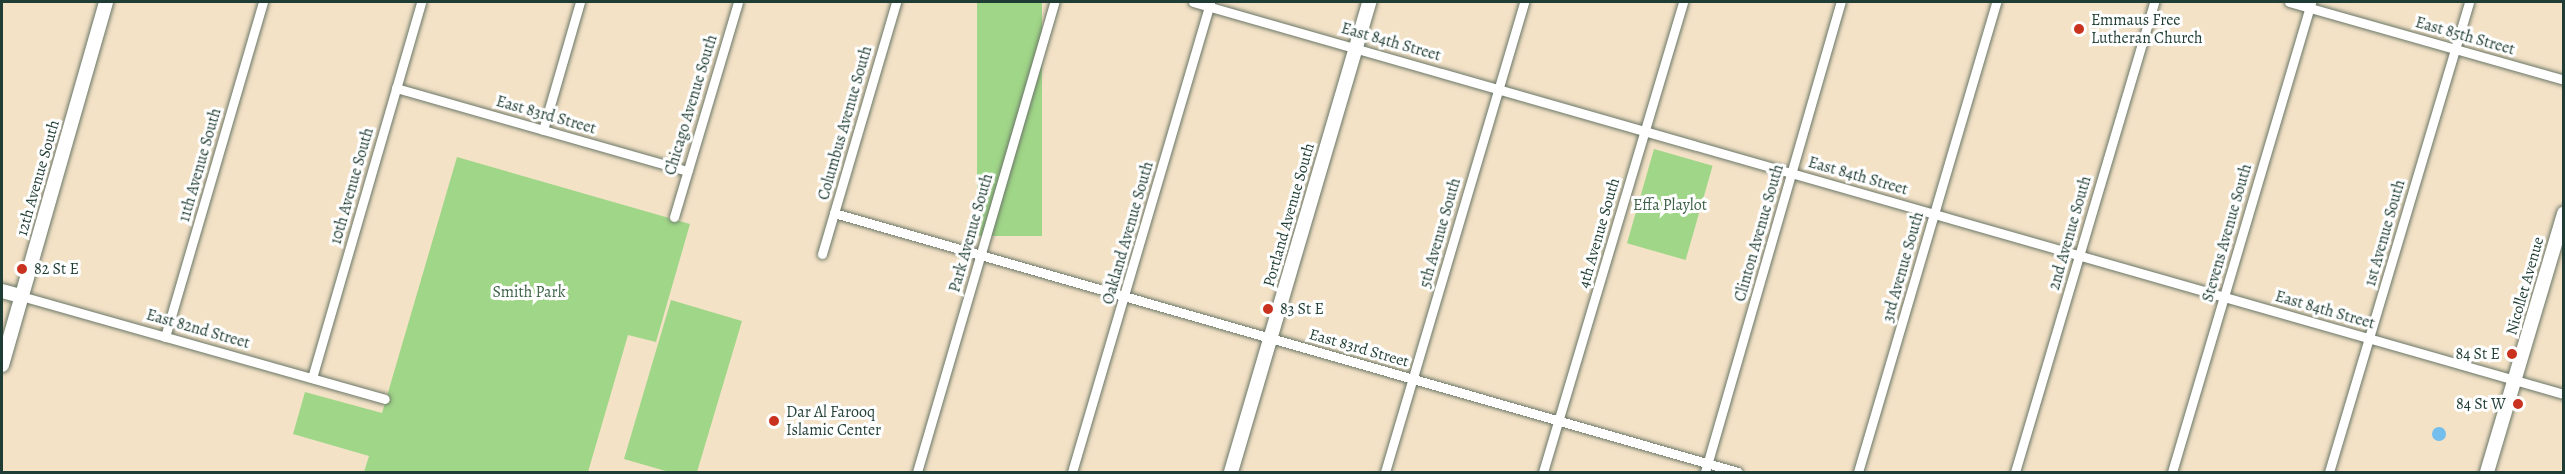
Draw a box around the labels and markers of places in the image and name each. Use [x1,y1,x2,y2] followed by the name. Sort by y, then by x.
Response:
[2091,10,2203,48] place label: Emmaus Free Lutheran Church
[2072,22,2086,36] marker: Emmaus Free Lutheran Church
[34,259,79,279] place label: 82 St E
[15,262,29,276] marker: 82 St E
[1280,299,1324,319] place label: 83 St E
[1261,302,1275,316] marker: 83 St E
[2455,344,2500,364] place label: 84 St E
[2505,347,2519,361] marker: 84 St E
[2456,394,2506,414] place label: 84 St W
[2511,397,2525,411] marker: 84 St W
[786,402,881,440] place label: Dar Al Farooq Islamic Center
[767,414,781,428] marker: Dar Al Farooq Islamic Center

